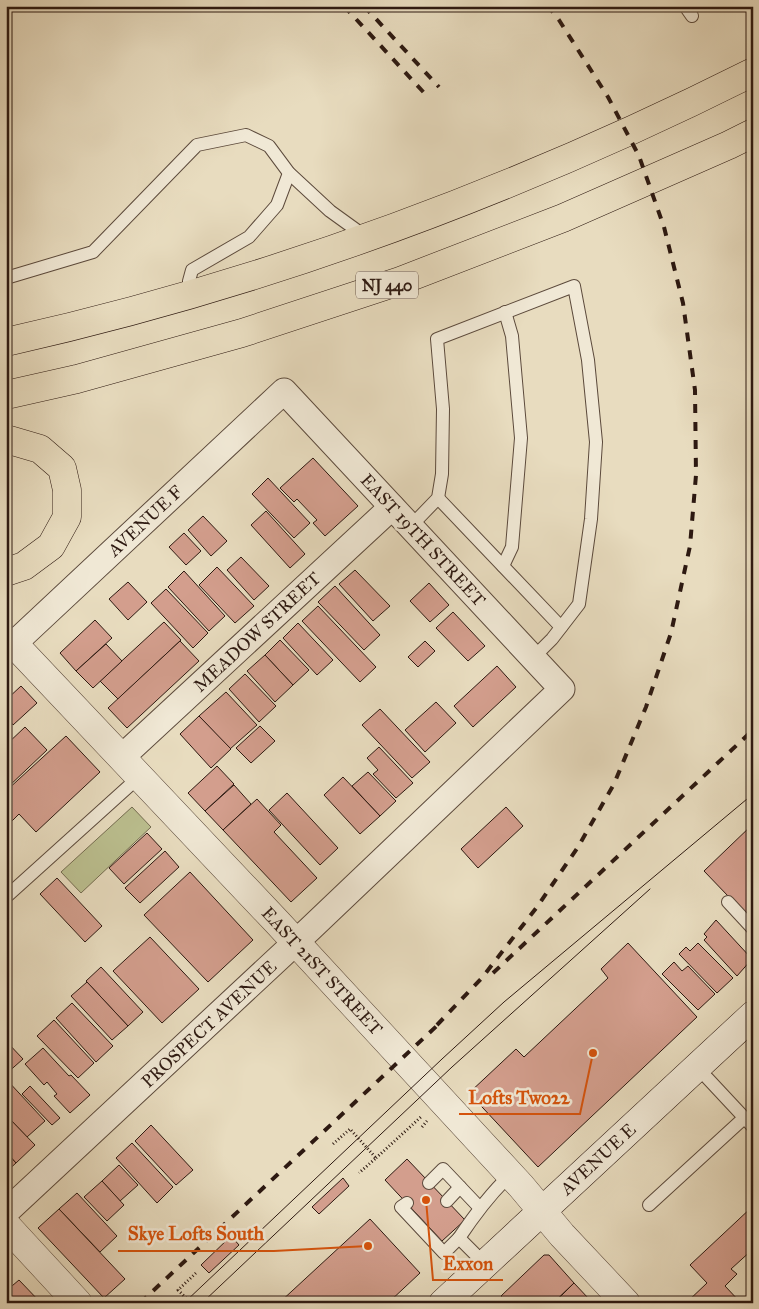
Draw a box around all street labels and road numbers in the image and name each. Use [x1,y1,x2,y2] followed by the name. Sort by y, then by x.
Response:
[356,272,418,298] road number: NJ 440
[356,469,490,611] street label: EAST 19TH STREET
[102,481,187,562] street label: AVENUE F
[189,567,325,697] street label: MEADOW STREET
[257,902,387,1040] street label: EAST 21ST STREET
[137,956,281,1092] street label: PROSPECT AVENUE
[555,1118,640,1200] street label: AVENUE E

